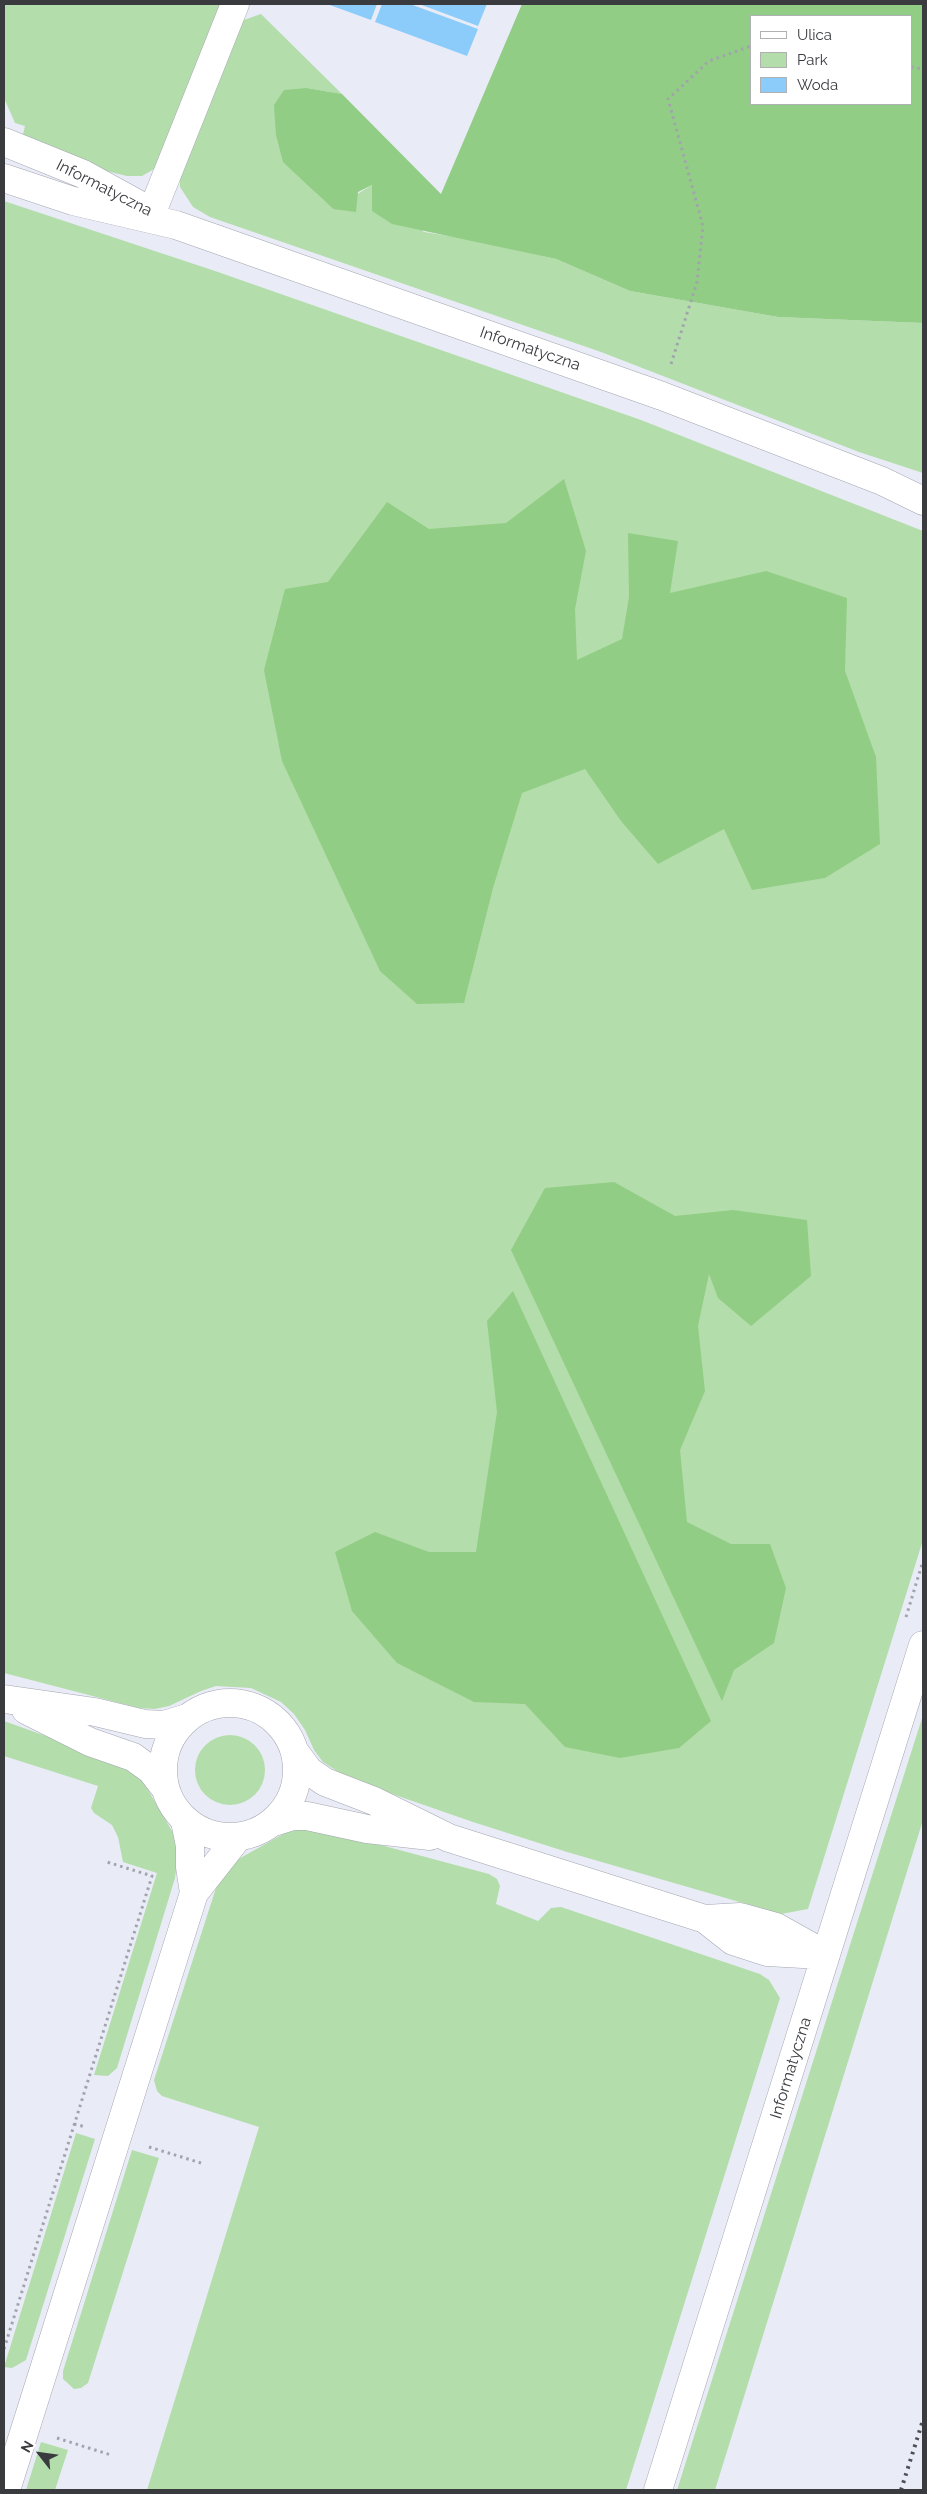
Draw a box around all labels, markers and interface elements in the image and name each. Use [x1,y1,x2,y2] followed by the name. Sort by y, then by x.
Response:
[750,15,912,105] legend
[797,26,832,44] text: Ulica
[797,51,828,69] text: Park
[797,76,838,94] text: Woda
[53,156,155,220] street label: Informatyczna
[477,323,583,375] street label: Informatyczna
[766,2015,816,2121] street label: Informatyczna
[15,2429,65,2479] north arrow
[17,2438,37,2455] text: N

